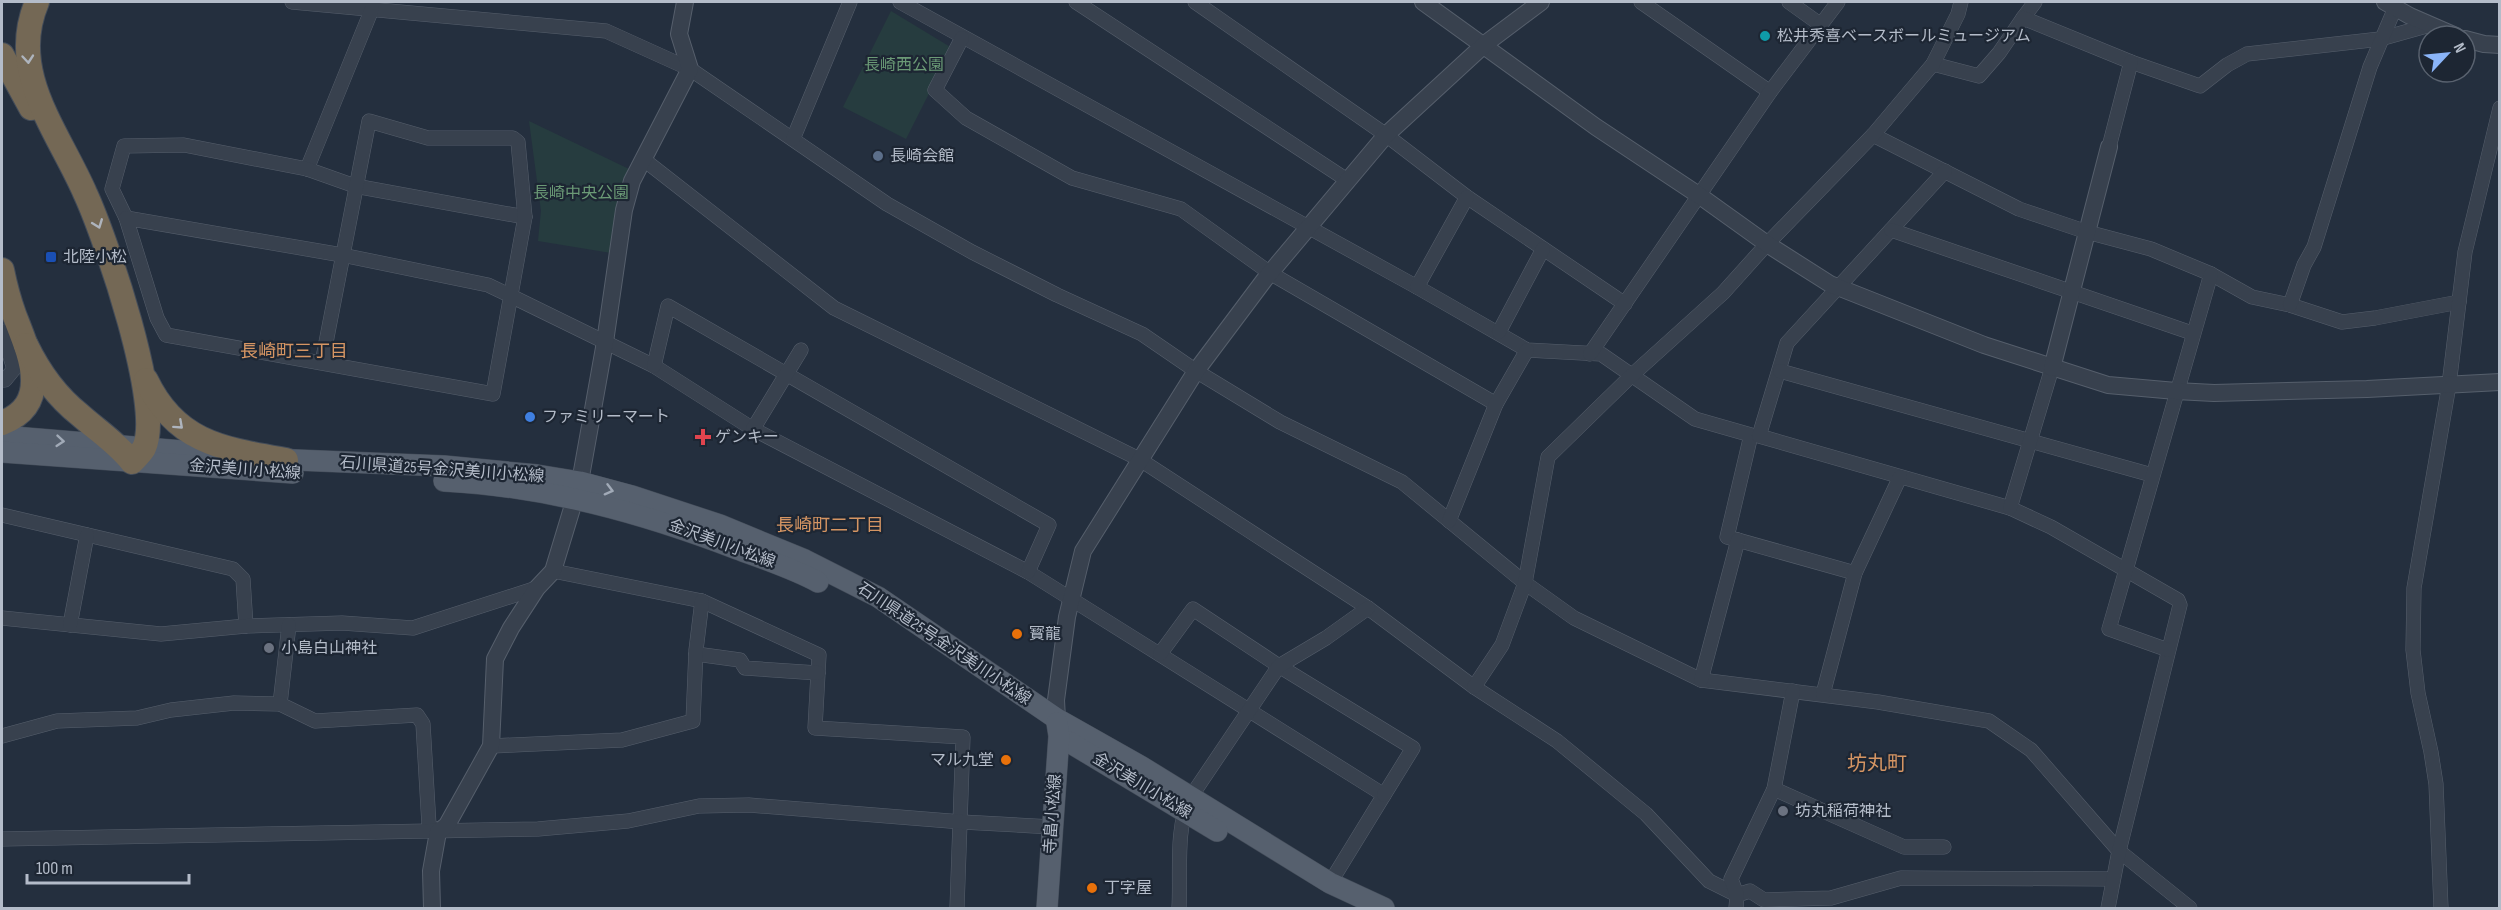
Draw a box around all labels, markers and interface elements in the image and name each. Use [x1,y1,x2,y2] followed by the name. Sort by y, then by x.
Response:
[2417,24,2477,84] north arrow
[1777,27,2031,46] place label: 松井秀喜ベースボールミュージアム
[1758,29,1772,43] marker: 松井秀喜ベースボールミュージアム
[2449,40,2470,56] text: N
[21,54,34,63] one-way arrow
[864,56,944,75] park label: 長崎西公園
[890,147,954,166] place label: 長崎会館
[871,149,885,163] marker: 長崎会館
[533,184,629,203] park label: 長崎中央公園
[91,218,103,229] one-way arrow
[63,248,127,267] place label: 北陸小松
[44,250,58,264] marker: 北陸小松
[240,341,348,362] district label: 長崎町三丁目
[542,408,670,427] place label: ファミリーマート
[523,410,537,424] marker: ファミリーマート
[172,418,183,429] one-way arrow
[715,428,779,447] place label: ゲンキー
[696,430,710,444] marker: ゲンキー
[55,434,64,447] one-way arrow
[339,453,545,487] street label: 石川県道25号金沢美川小松線
[188,457,302,483] street label: 金沢美川小松線
[604,482,614,495] one-way arrow
[776,515,884,536] district label: 長崎町二丁目
[666,516,778,572] street label: 金沢美川小松線
[854,579,1034,709] street label: 石川県道25号金沢美川小松線
[1029,625,1061,644] place label: 寳龍
[1010,627,1024,641] marker: 寳龍
[281,639,377,658] place label: 小島白山神社
[262,641,276,655] marker: 小島白山神社
[1089,749,1195,823] street label: 金沢美川小松線
[930,751,994,770] place label: マル九堂
[1847,752,1907,776] district label: 坊丸町
[999,753,1013,767] marker: マル九堂
[1041,773,1065,855] street label: 寺畠小松線
[1795,802,1891,821] place label: 坊丸稲荷神社
[1776,804,1790,818] marker: 坊丸稲荷神社
[27,847,189,885] scale bar
[36,858,73,879] text: 100 m
[1104,879,1152,898] place label: 丁字屋
[1085,881,1099,895] marker: 丁字屋

